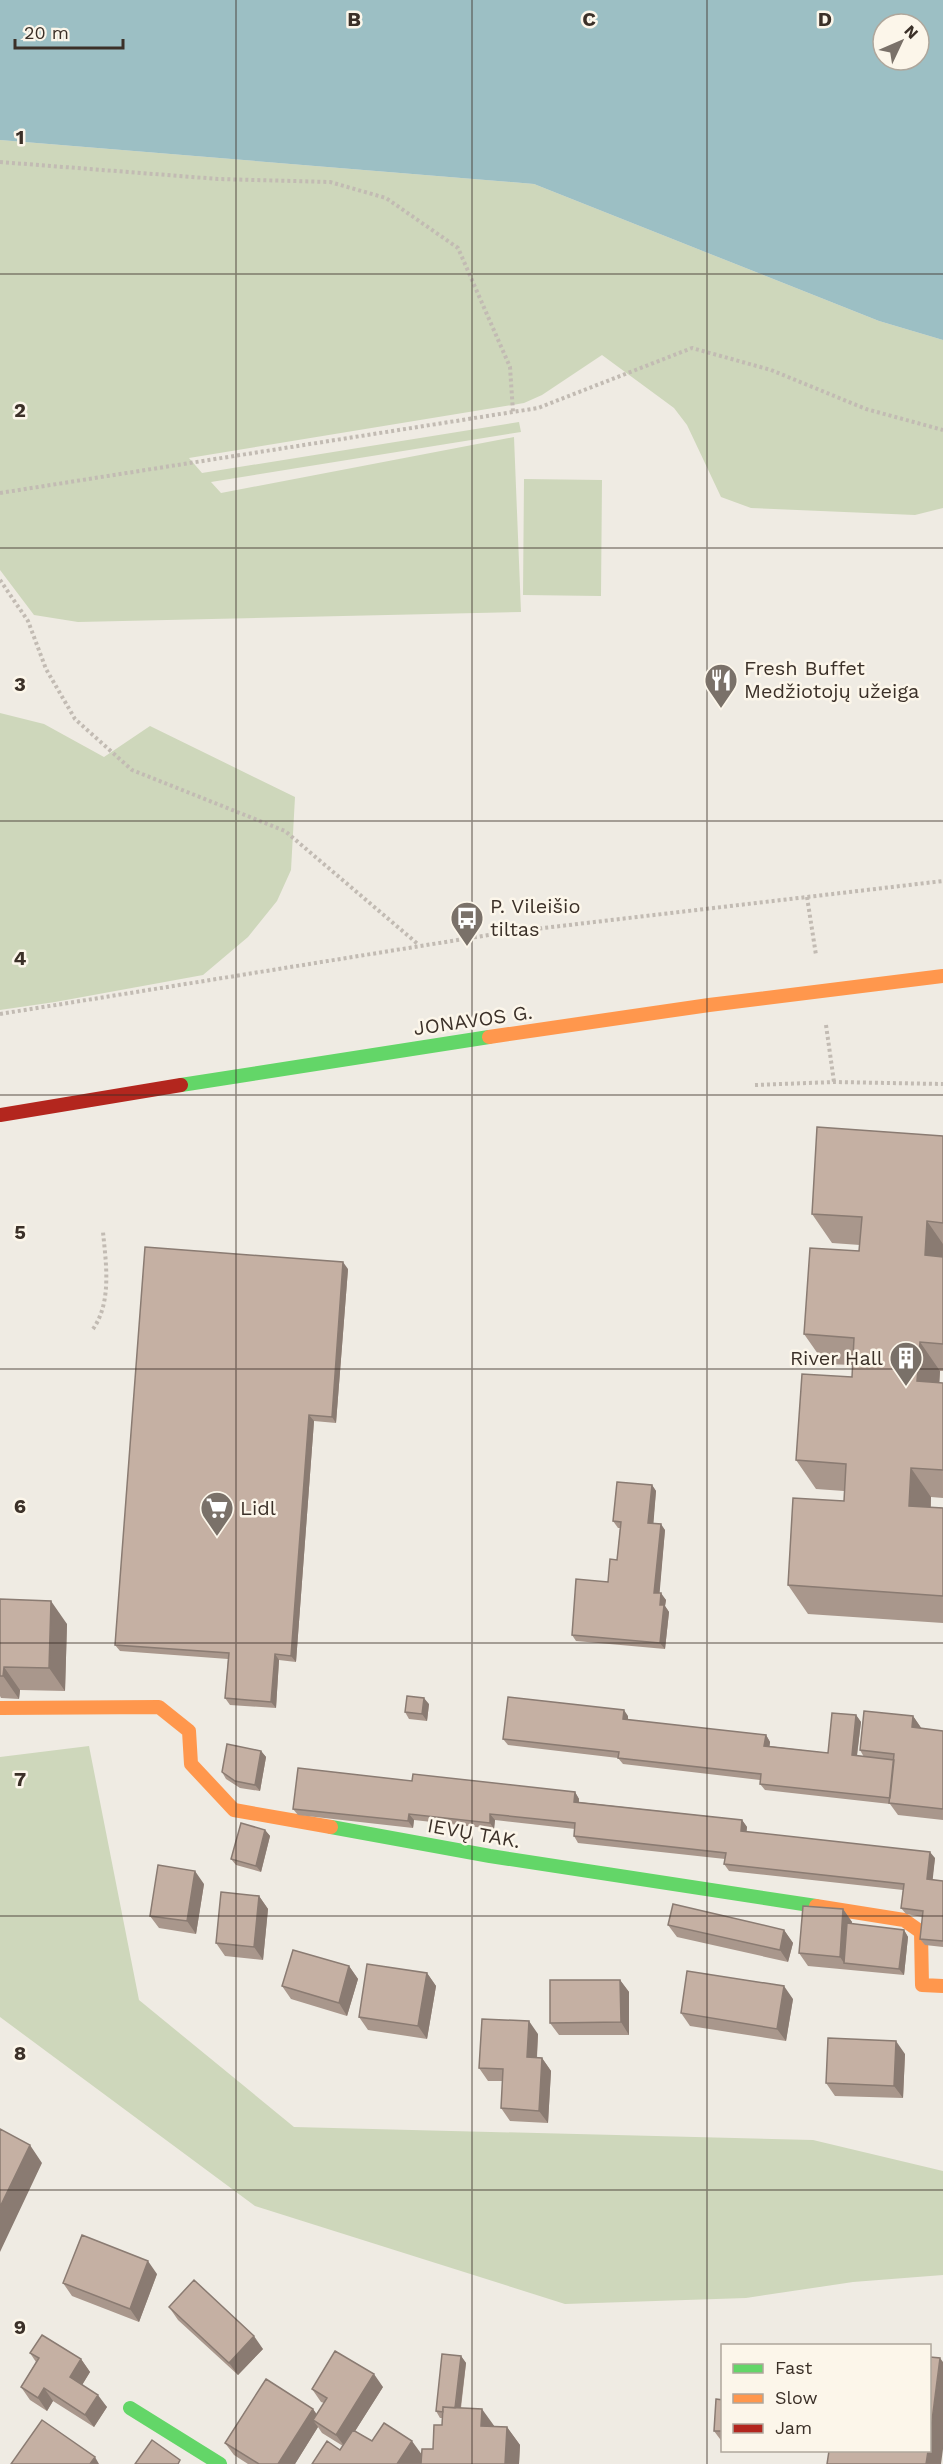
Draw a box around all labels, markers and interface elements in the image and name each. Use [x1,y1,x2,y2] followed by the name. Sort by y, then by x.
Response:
[347,7,361,31] text: B
[582,7,596,31] text: C
[818,7,832,31] text: D
[15,12,123,50] scale bar
[871,12,931,72] north arrow
[900,21,922,43] text: N
[24,22,69,43] text: 20 m
[16,125,24,149] text: 1
[14,398,26,422] text: 2
[744,656,919,703] place label: Fresh Buffet Medžiotojų užeiga
[703,662,739,709] restaurant icon: Fresh Buffet Medžiotojų užeiga
[14,672,26,696] text: 3
[490,894,580,941] place label: P. Vileišio tiltas
[449,900,485,947] bus stop icon: P. Vileišio tiltas
[14,946,27,970] text: 4
[412,1000,534,1040] street label: JONAVOS G.
[14,1220,26,1244] text: 5
[888,1340,924,1387] building icon: River Hall
[790,1346,883,1370] place label: River Hall
[199,1490,235,1537] supermarket icon: Lidl
[14,1494,26,1518] text: 6
[240,1496,276,1520] place label: Lidl
[14,1767,26,1791] text: 7
[426,1813,522,1853] street label: IEVŲ TAK.
[14,2041,26,2065] text: 8
[14,2315,26,2339] text: 9
[721,2344,931,2452] legend
[775,2357,813,2378] text: Fast
[775,2387,818,2408] text: Slow
[775,2417,812,2438] text: Jam

